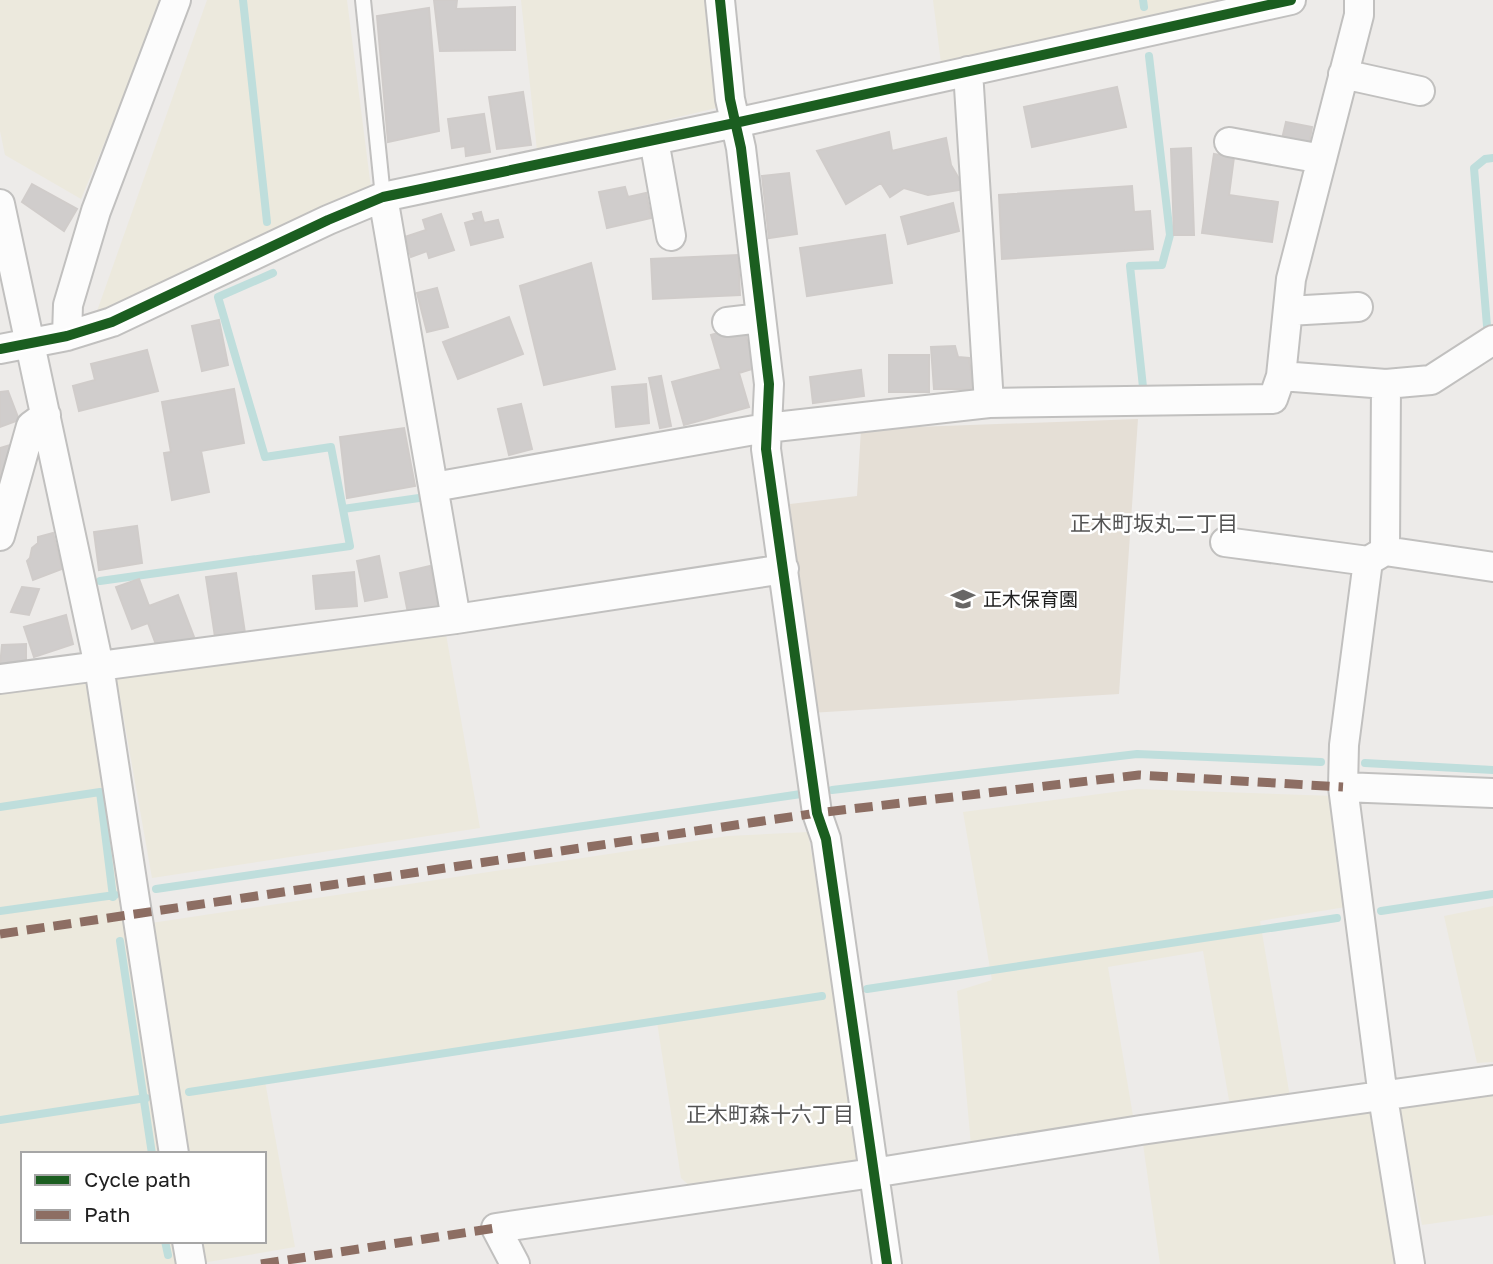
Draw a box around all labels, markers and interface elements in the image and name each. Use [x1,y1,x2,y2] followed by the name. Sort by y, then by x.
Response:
[1070,510,1238,536] district label: 正木町坂丸二丁目
[949,585,977,613] school or university icon: 正木保育園
[983,587,1078,610] place label: 正木保育園
[686,1101,854,1127] district label: 正木町森十六丁目
[21,1152,266,1243] legend
[84,1166,191,1192] text: Cycle path
[84,1201,131,1227] text: Path

